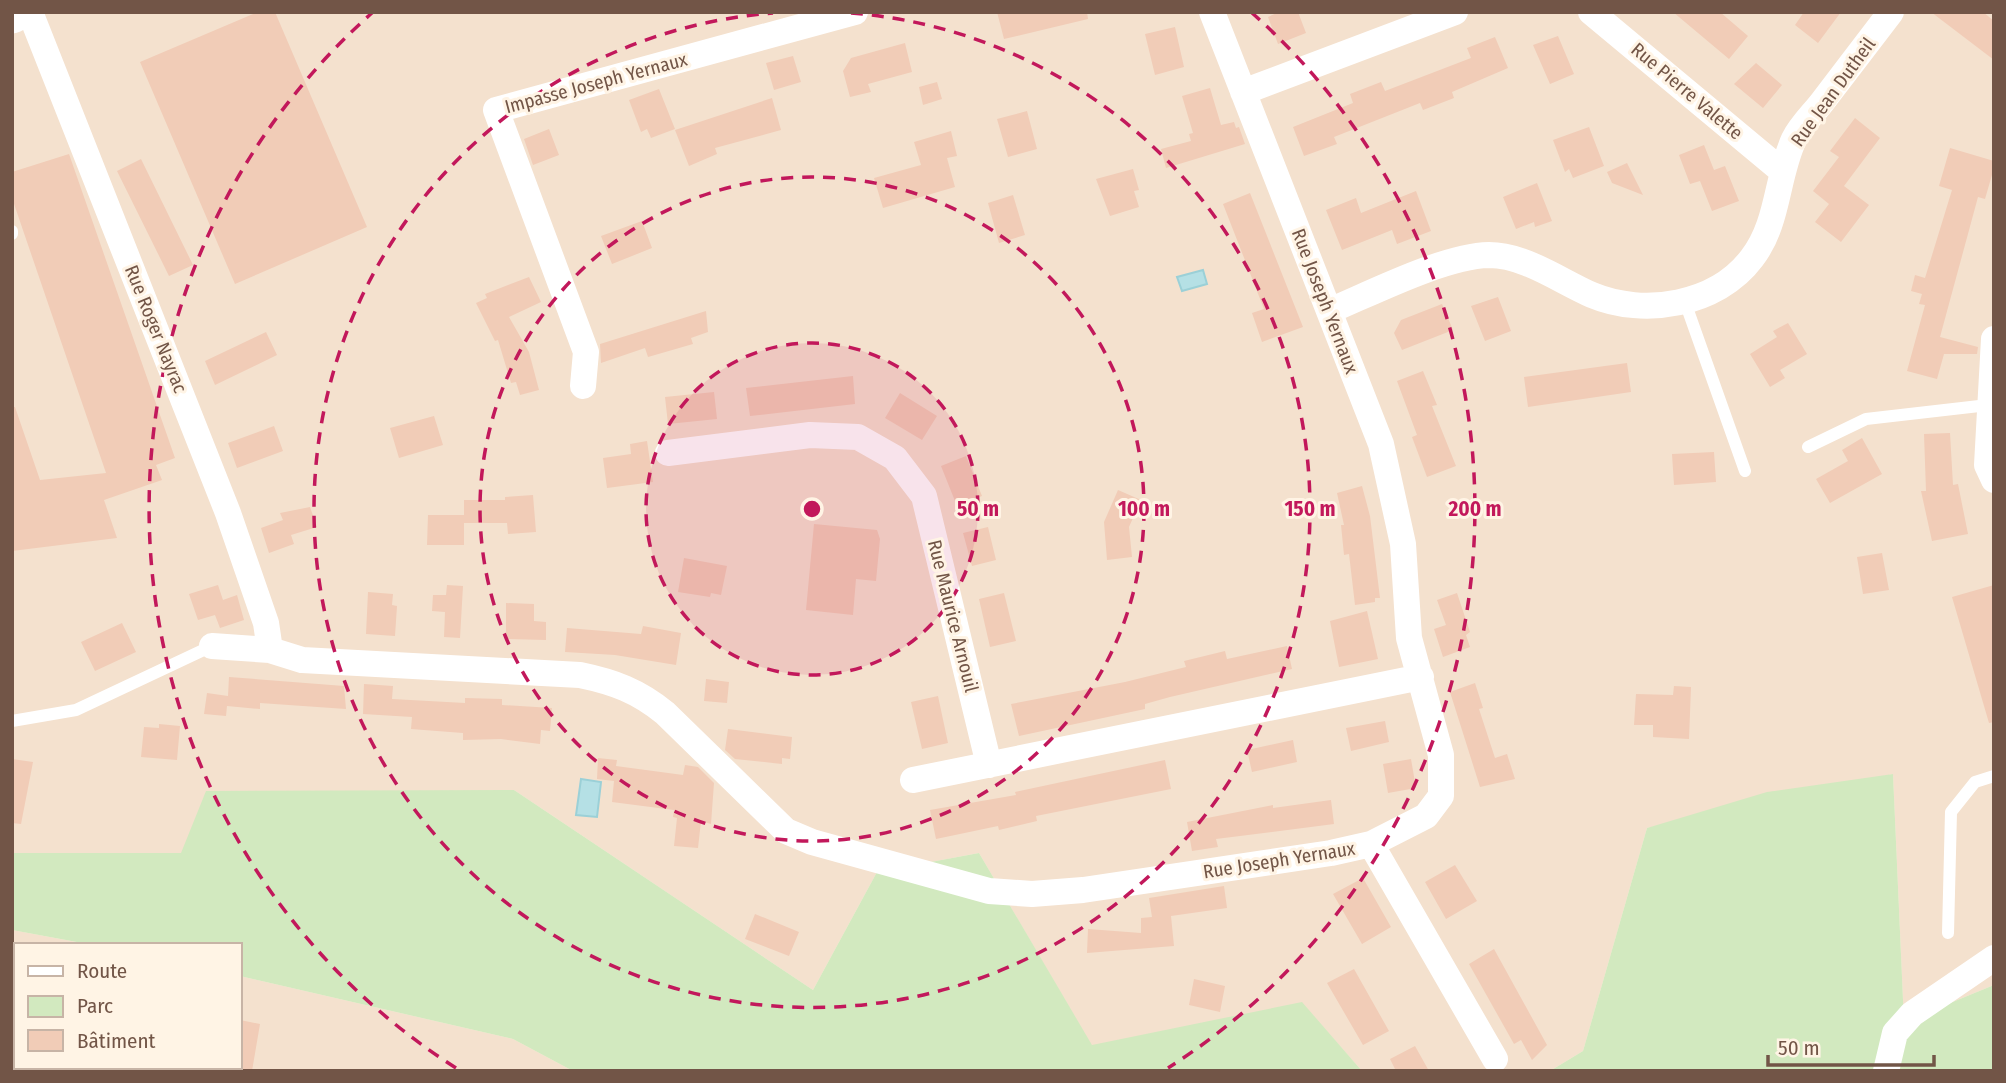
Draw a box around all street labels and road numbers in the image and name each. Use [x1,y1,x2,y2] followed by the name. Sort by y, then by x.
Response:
[1786,33,1880,151] street label: Rue Jean Dutheil
[1626,38,1748,144] street label: Rue Pierre Valette
[502,47,690,118] street label: Impasse Joseph Yernaux
[1287,225,1363,377] street label: Rue Joseph Yernaux
[120,262,192,396] street label: Rue Roger Nayrac
[923,537,983,695] street label: Rue Maurice Arnouil
[1201,837,1357,883] street label: Rue Joseph Yernaux

